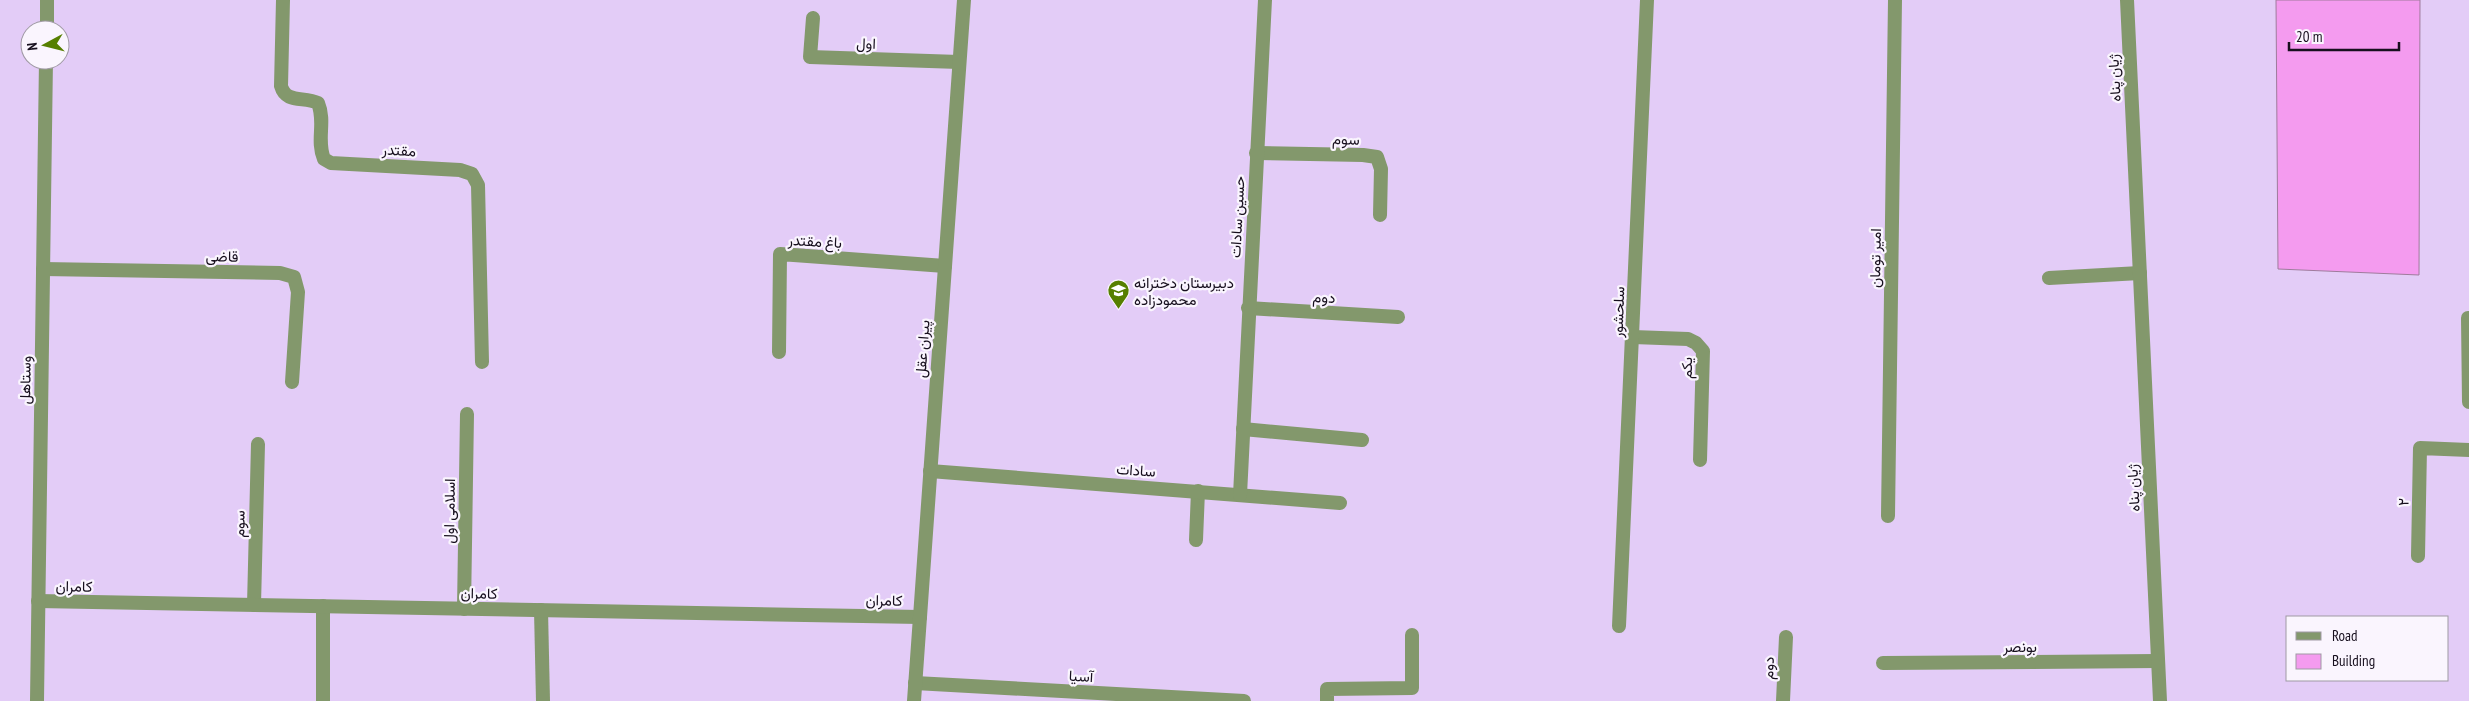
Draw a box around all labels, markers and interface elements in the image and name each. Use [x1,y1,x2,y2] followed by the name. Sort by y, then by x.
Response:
[20,20,70,70] north arrow
[2289,20,2399,52] scale bar
[2296,27,2322,46] text: 20 m
[856,33,876,53] street label: اول
[23,42,41,51] text: N
[2103,53,2126,102] street label: ژیان پناه
[1332,129,1360,150] street label: سوم
[381,140,416,160] street label: مقتدر
[1225,175,1250,259] street label: حسین سادات
[1865,228,1885,288] street label: امیر تومان
[786,230,842,254] street label: باغ مقتدر
[205,246,239,267] street label: قاضی
[1134,273,1234,309] place label: دبیرستان دخترانه محمودزاده
[1106,279,1130,310] school or university icon: دبیرستان دخترانه محمودزاده
[1608,286,1628,339] street label: سلحشور
[1312,287,1336,308] street label: دوم
[910,319,934,379] street label: پیران عقل
[15,356,35,404] street label: وستاهل
[1677,357,1697,379] street label: یکم
[1116,459,1157,481] street label: سادات
[2122,463,2145,512] street label: ژیان پناه
[439,478,460,544] street label: اسلامی اول
[2393,498,2413,506] street label: ۲
[229,510,250,538] street label: سوم
[55,576,93,596] street label: کامران
[460,583,498,603] street label: کامران
[865,590,903,610] street label: کامران
[2286,616,2449,681] legend
[2332,626,2358,645] text: Road
[2002,637,2037,656] street label: بونصر
[2332,651,2375,670] text: Building
[1758,656,1779,680] street label: دوم
[1068,666,1095,686] street label: آسیا

